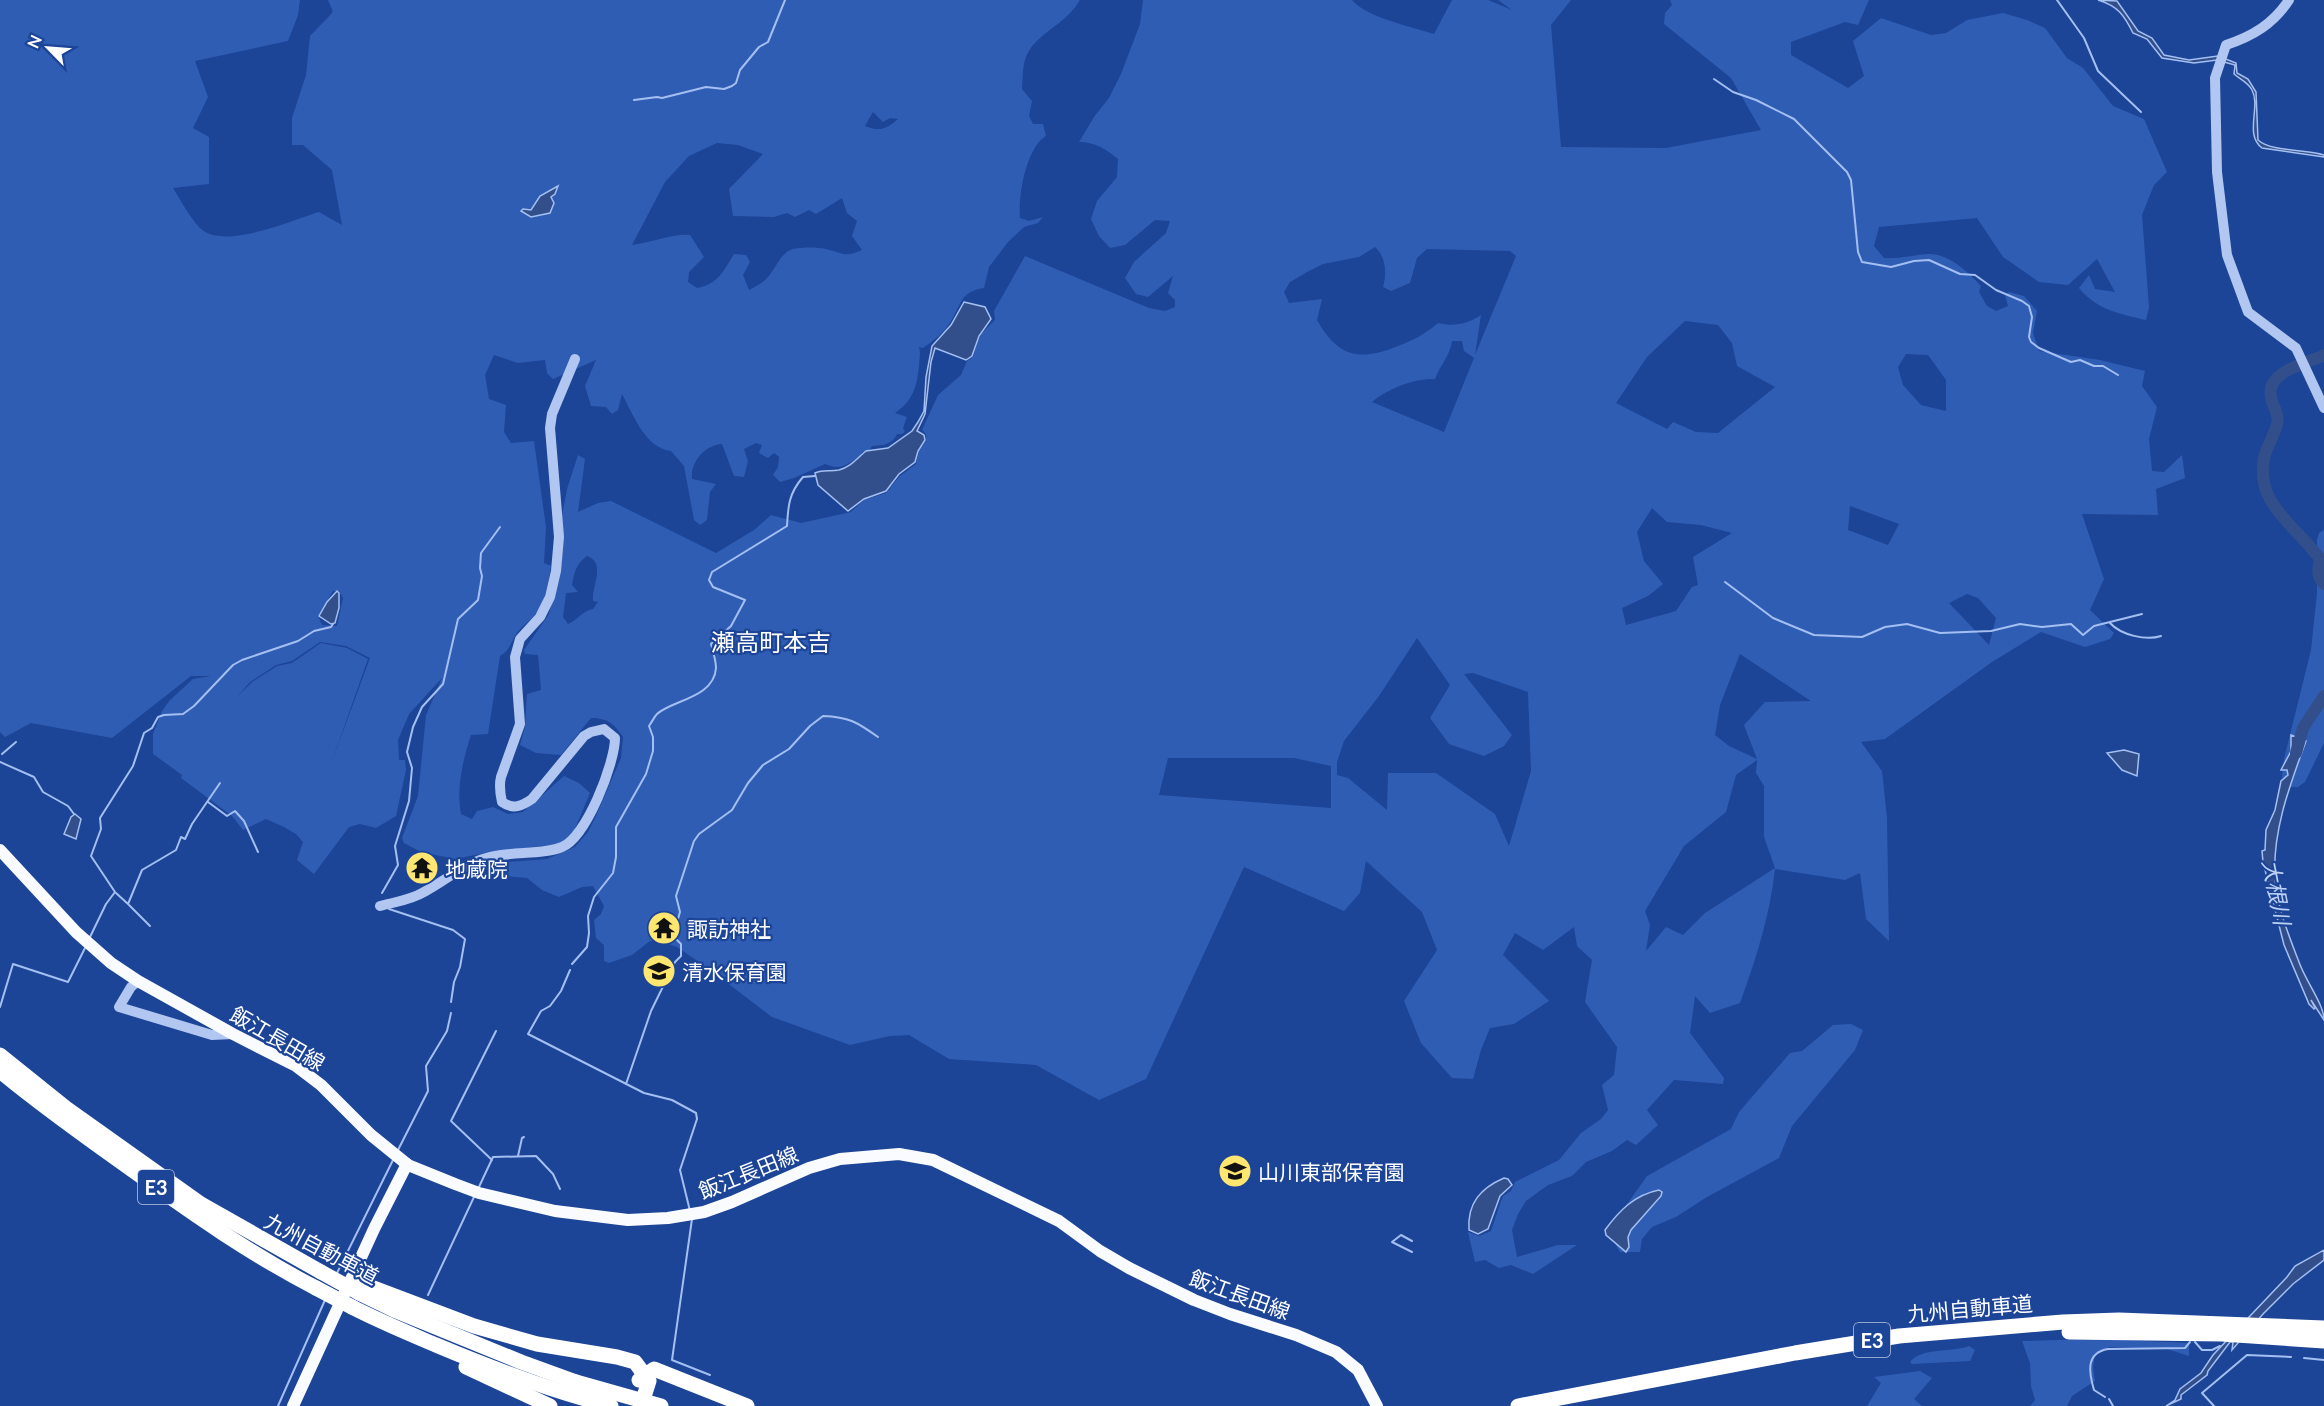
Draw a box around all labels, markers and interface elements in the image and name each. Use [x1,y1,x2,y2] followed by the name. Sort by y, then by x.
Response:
[18,18,78,78] north arrow
[23,32,45,51] text: N
[711,627,831,656] district label: 瀬高町本吉
[404,850,440,886] temple icon: 地蔵院
[445,856,508,881] place label: 地蔵院
[2257,857,2297,929] water label: 大根川
[646,910,682,946] temple icon: 諏訪神社
[687,916,771,941] place label: 諏訪神社
[641,953,677,989] school or university icon: 清水保育園
[682,959,787,984] place label: 清水保育園
[226,1001,330,1075] street label: 飯江長田線
[695,1141,801,1203] street label: 飯江長田線
[1217,1153,1253,1189] school or university icon: 山川東部保育園
[1258,1159,1405,1184] place label: 山川東部保育園
[138,1170,174,1204] road number: E3
[261,1207,383,1289] street label: 九州自動車道
[1186,1264,1294,1324] street label: 飯江長田線
[1906,1290,2034,1326] street label: 九州自動車道
[1854,1323,1890,1357] road number: E3

